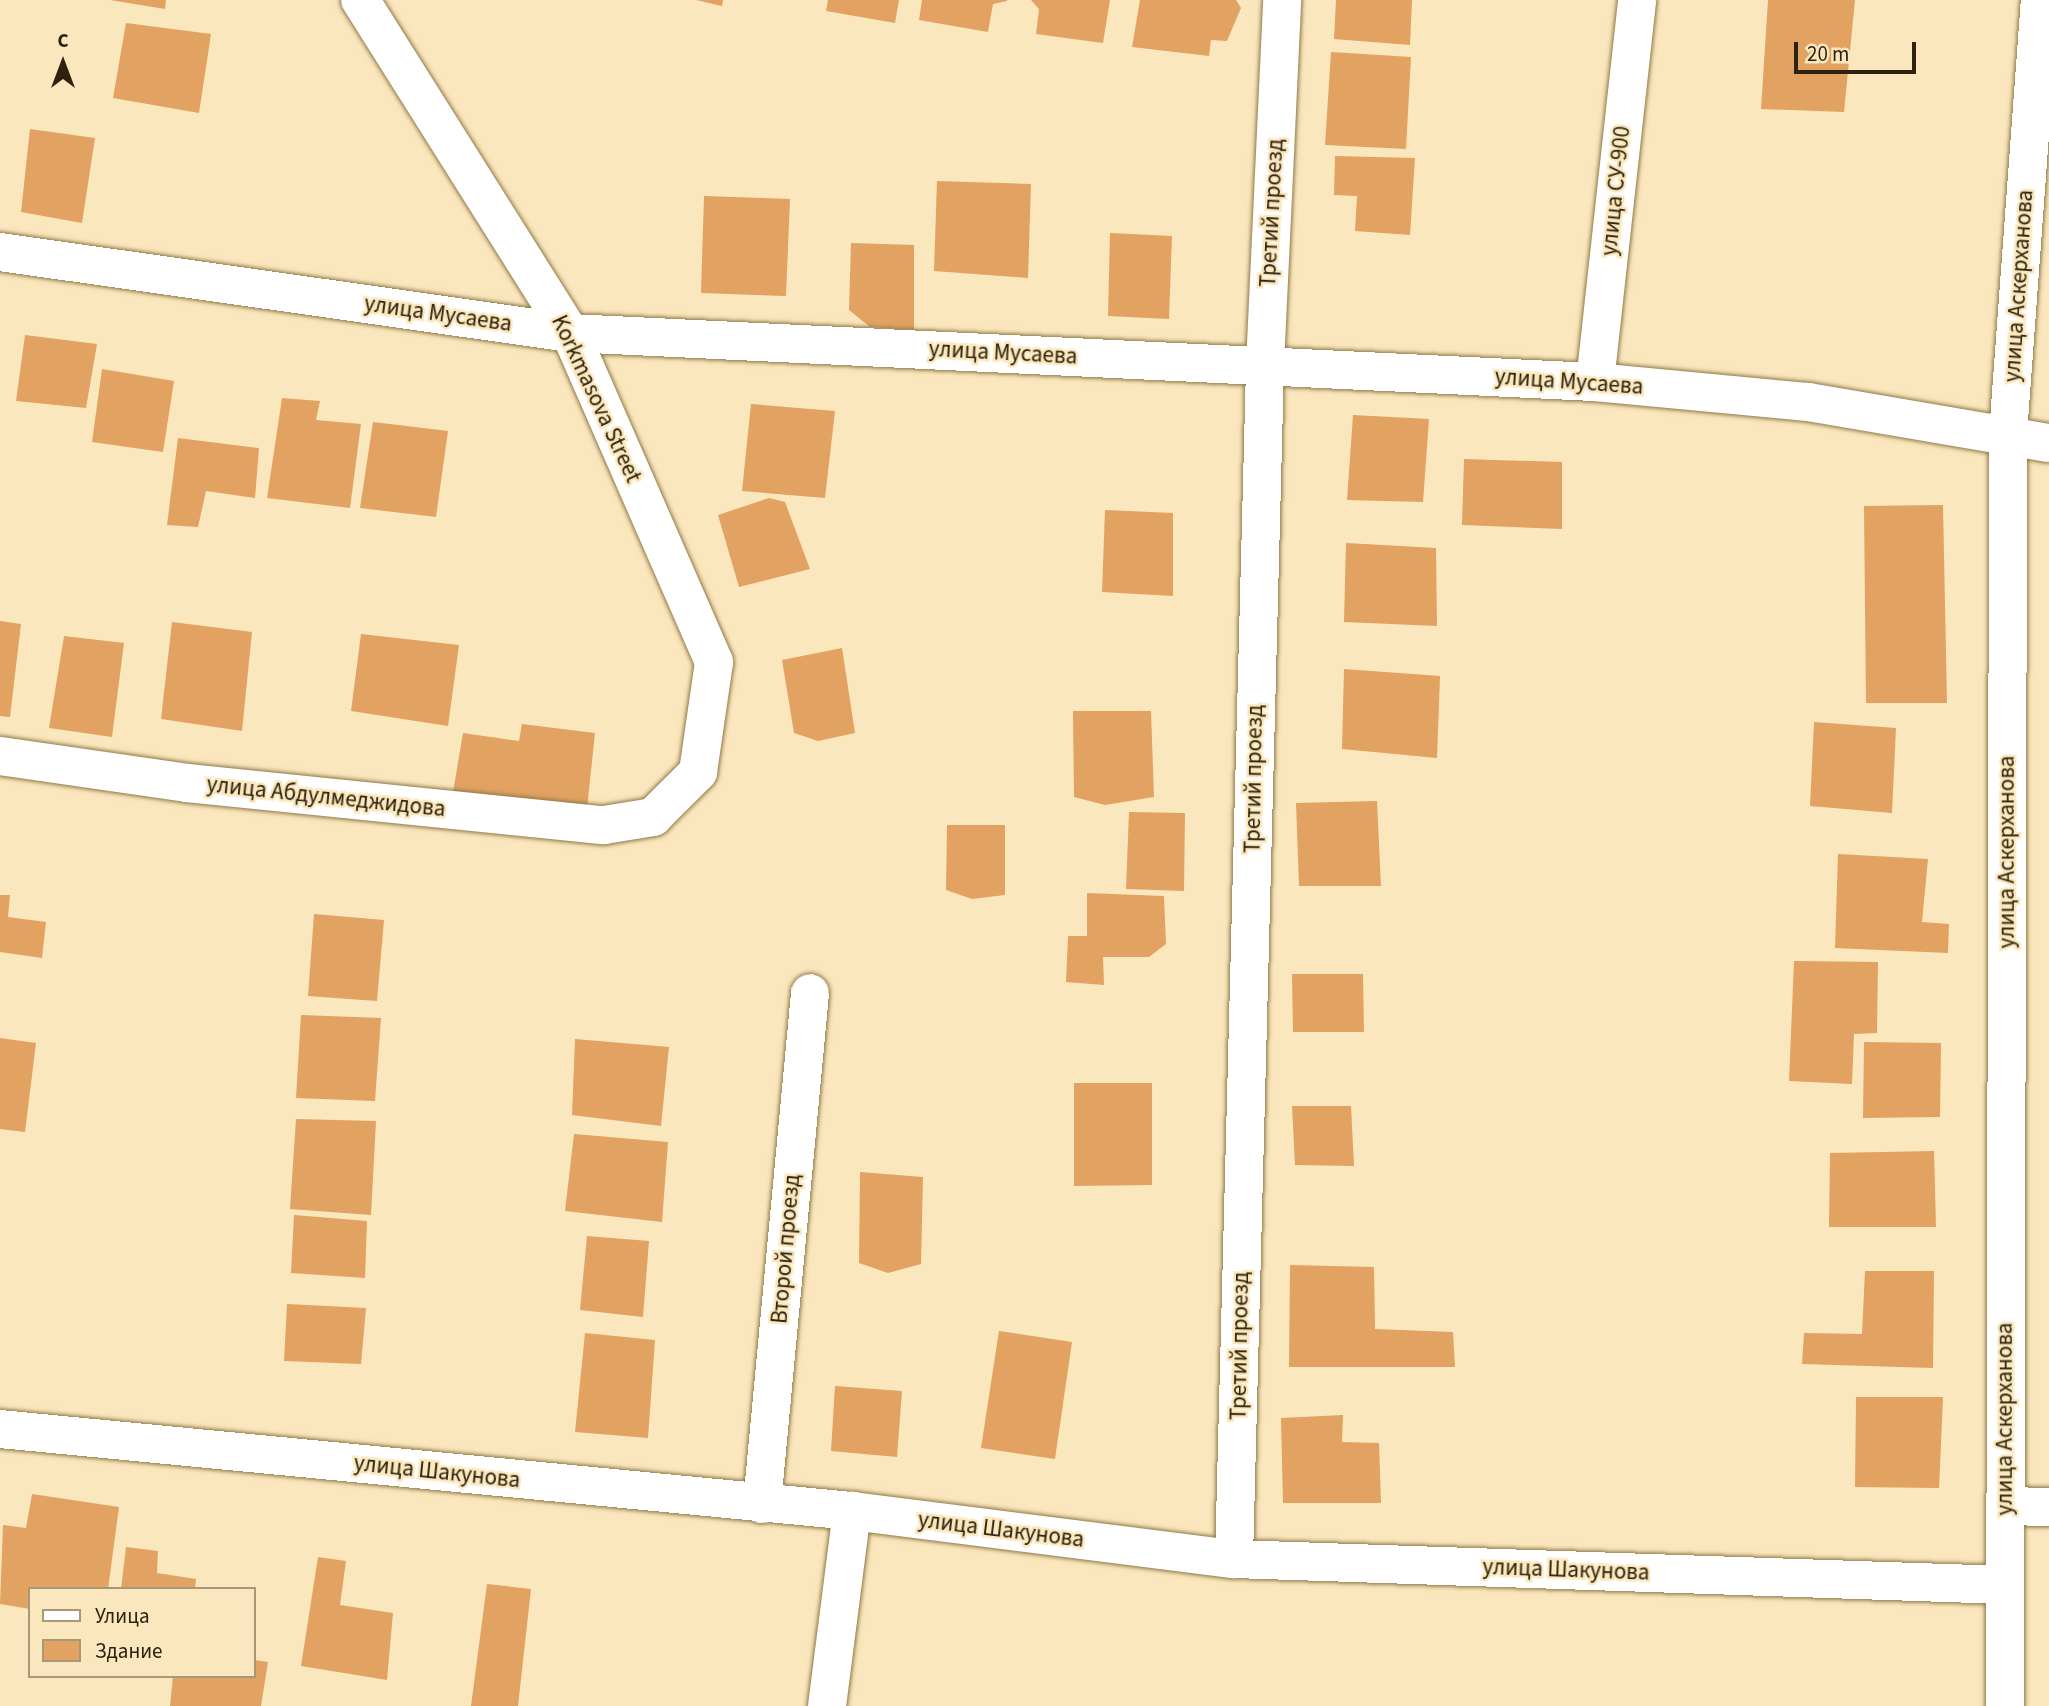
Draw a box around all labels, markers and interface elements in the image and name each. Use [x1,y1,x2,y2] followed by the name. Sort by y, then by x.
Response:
[28,28,98,98] north arrow
[57,28,69,55] text: С
[1797,28,1920,72] scale bar
[1807,39,1849,69] text: 20 m
[1595,125,1637,257] street label: улица СУ-900
[1254,138,1290,288] street label: Третий проезд
[1999,189,2039,383] street label: улица Аскерханова
[362,290,514,338] street label: улица Мусаева
[545,311,647,487] street label: Korkmasova Street
[928,335,1078,371] street label: улица Мусаева
[1494,363,1644,401] street label: улица Мусаева
[1239,705,1269,853] street label: Третий проезд
[1993,756,2021,948] street label: улица Аскерханова
[205,771,447,823] street label: улица Абдулмеджидова
[766,1173,806,1325] street label: Второй проезд
[1225,1272,1255,1420] street label: Третий проезд
[1991,1323,2019,1515] street label: улица Аскерханова
[352,1450,522,1494] street label: улица Шакунова
[916,1506,1086,1554] street label: улица Шакунова
[1482,1553,1650,1587] street label: улица Шакунова
[28,1587,256,1678] legend
[95,1601,150,1631] text: Улица
[95,1636,163,1666] text: Здание

